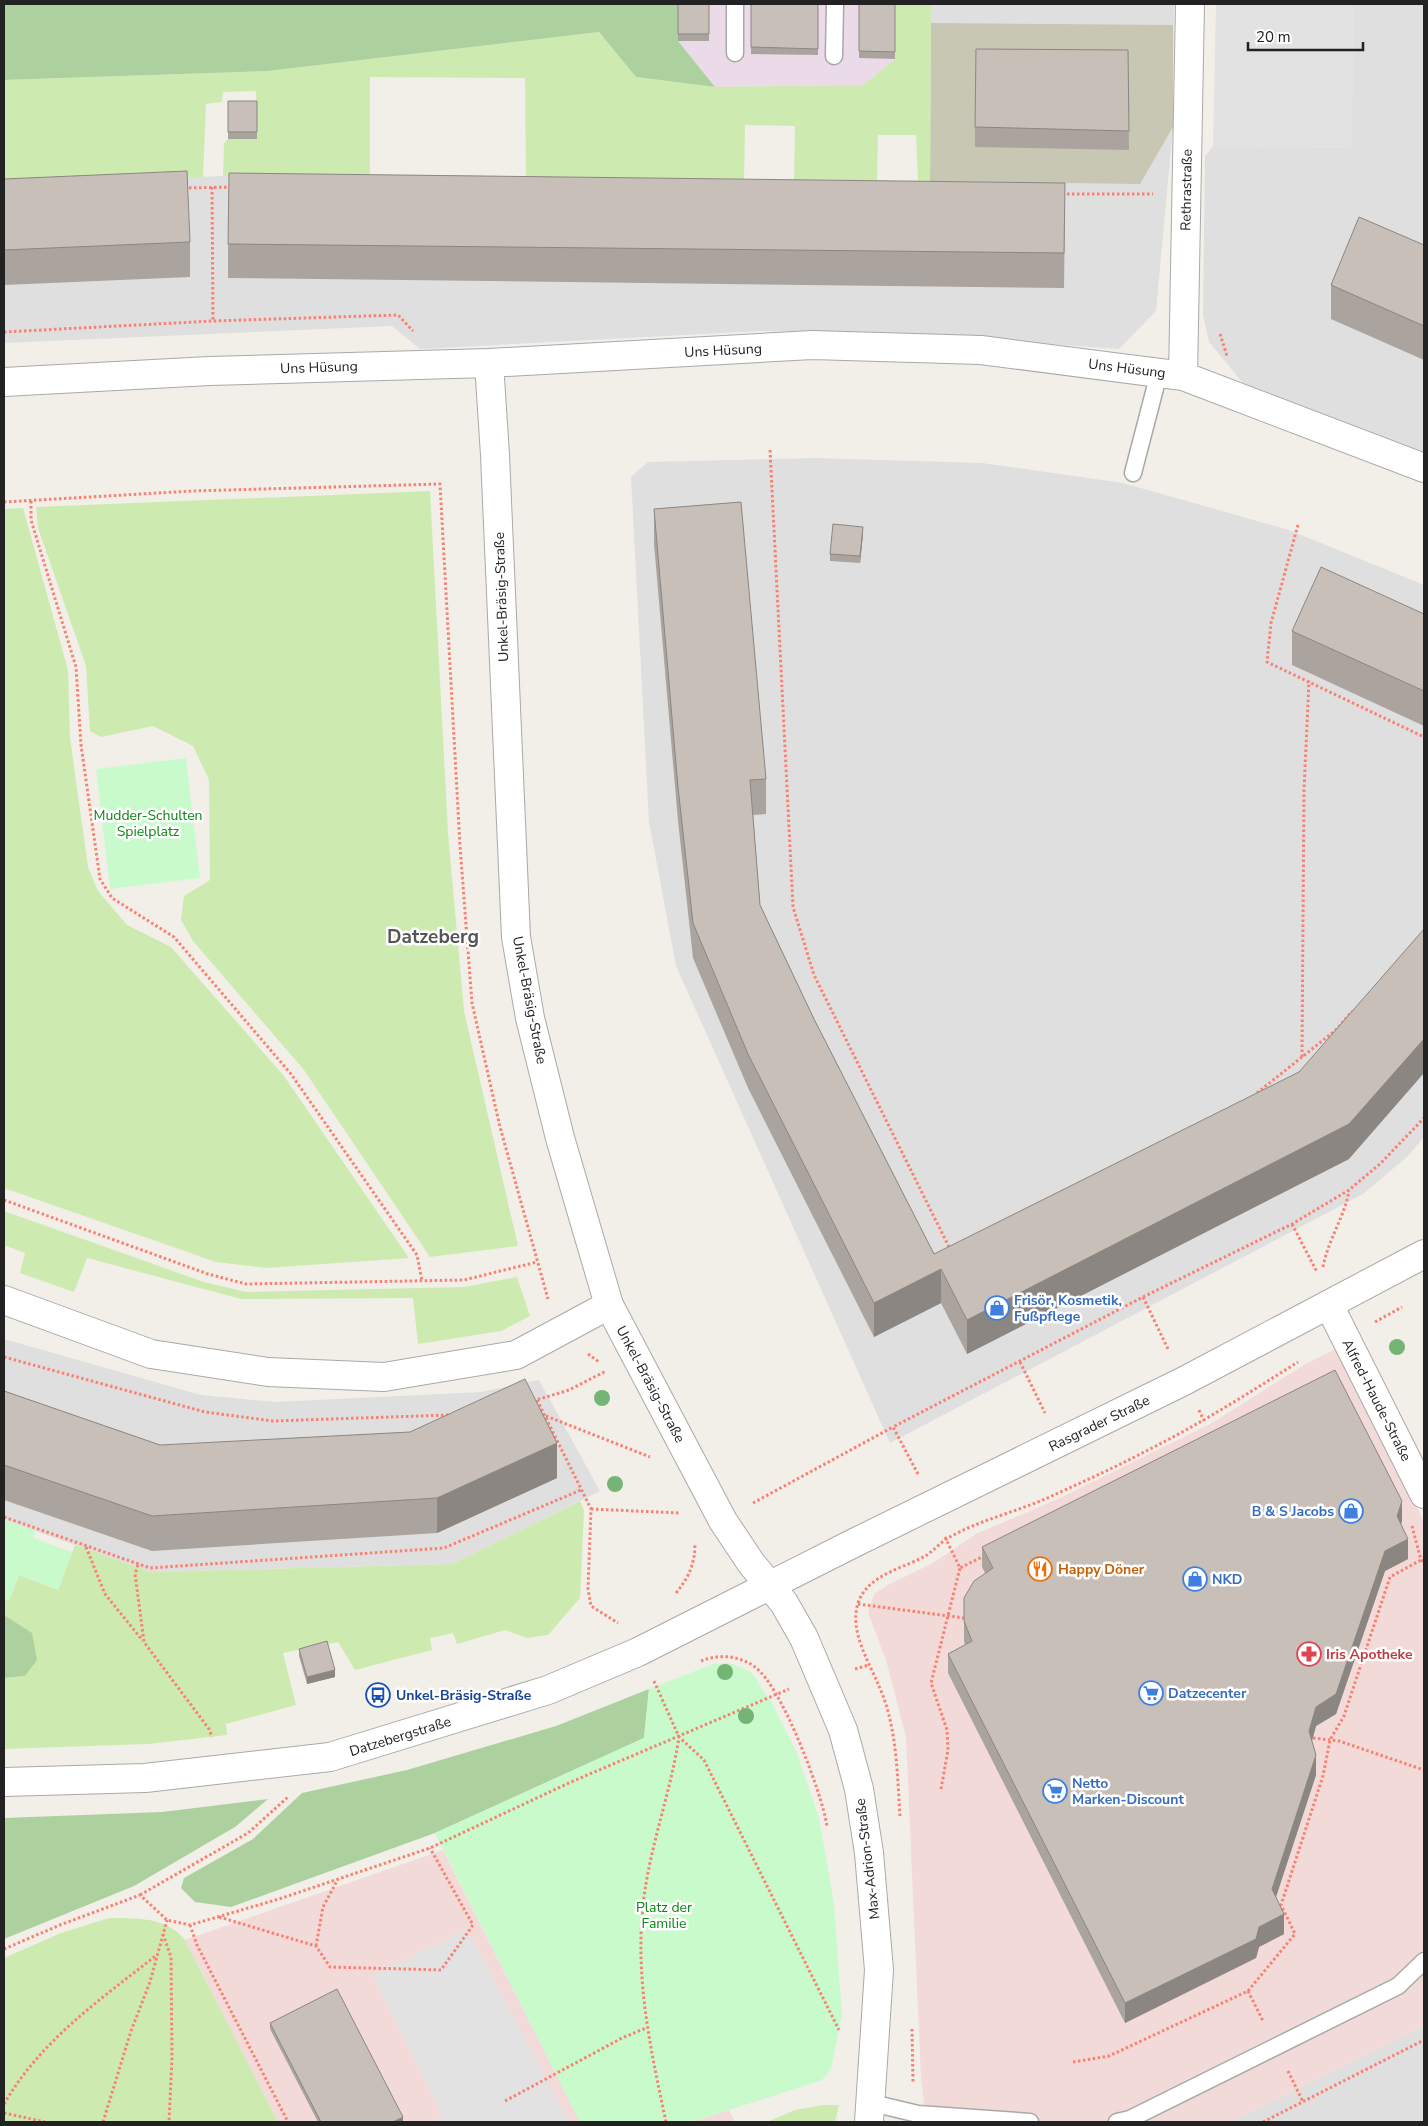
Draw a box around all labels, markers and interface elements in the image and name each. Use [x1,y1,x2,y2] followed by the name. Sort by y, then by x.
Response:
[1248,20,1363,52] scale bar
[1256,27,1291,47] text: 20 m
[1176,149,1197,231] street label: Rethrastraße
[684,339,762,362] street label: Uns Hüsung
[1087,354,1167,383] street label: Uns Hüsung
[280,357,358,378] street label: Uns Hüsung
[490,532,513,662] street label: Unkel-Bräsig-Straße
[93,806,203,841] park label: Mudder-Schulten Spielplatz
[387,924,479,950] district label: Datzeberg
[508,934,551,1066] street label: Unkel-Bräsig-Straße
[1014,1291,1122,1326] place label: Frisör, Kosmetik, Fußpflege
[984,1295,1010,1321] shop icon: Frisör, Kosmetik, Fußpflege
[612,1322,689,1446] street label: Unkel-Bräsig-Straße
[1338,1336,1416,1465] street label: Alfred-Haude-Straße
[1046,1391,1153,1456] street label: Rasgrader Straße
[1338,1498,1364,1524] shop icon: B & S Jacobs
[1252,1502,1334,1521] place label: B & S Jacobs
[1027,1556,1053,1582] restaurant icon: Happy Döner
[1058,1560,1145,1579] place label: Happy Döner
[1182,1566,1208,1592] shop icon: NKD
[1212,1570,1242,1589] place label: NKD
[1296,1641,1322,1667] pharmacy icon: Iris Apotheke
[1326,1645,1413,1664] place label: Iris Apotheke
[1138,1680,1164,1706] supermarket icon: Datzecenter
[365,1682,391,1708] bus stop icon: Unkel-Bräsig-Straße
[1168,1684,1247,1703] place label: Datzecenter
[396,1686,532,1705] place label: Unkel-Bräsig-Straße
[347,1712,453,1761] street label: Datzebergstraße
[1072,1774,1184,1809] place label: Netto Marken-Discount
[1042,1778,1068,1804] supermarket icon: Netto Marken-Discount
[851,1797,884,1921] street label: Max-Adrion-Straße
[636,1898,692,1933] park label: Platz der Familie

